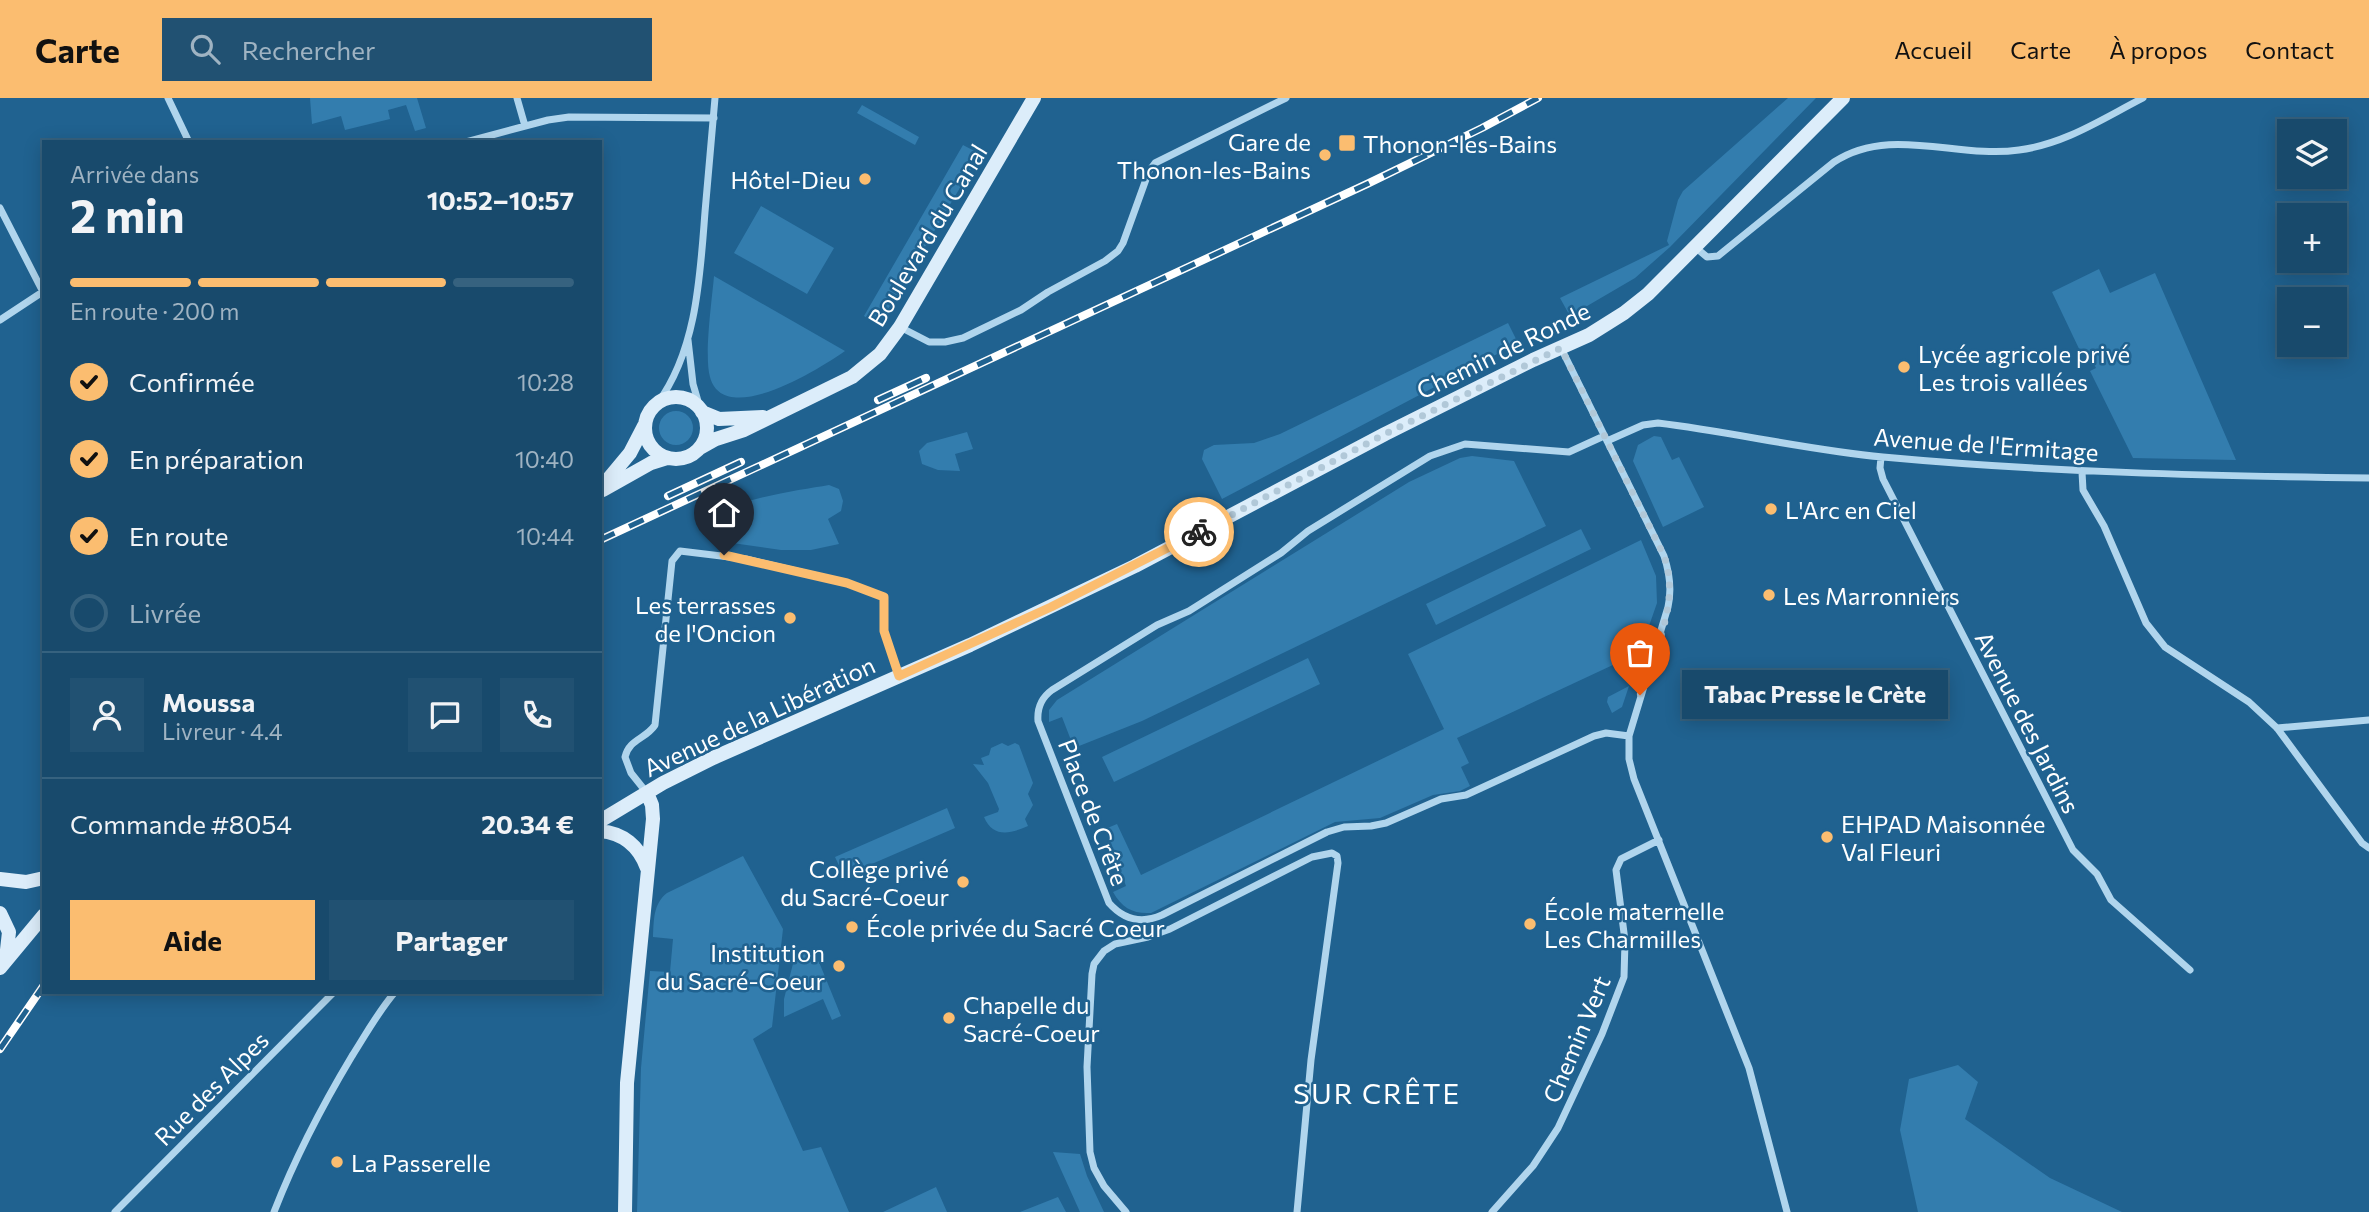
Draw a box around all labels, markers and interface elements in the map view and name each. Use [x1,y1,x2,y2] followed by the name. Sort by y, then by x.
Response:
[162,18,652,81] search box
[35,29,120,70] text: Carte
[186,30,224,68] icon: search
[242,34,375,65] text: Rechercher
[1894,35,1972,64] text: Accueil
[2010,35,2071,64] text: Carte
[2109,35,2207,64] text: À propos
[2245,35,2334,64] text: Contact
[2277,119,2347,357] map controls
[2277,119,2347,189] button: layers
[1117,127,1311,184] place label: Gare de Thonon-les-Bains
[1363,129,1557,158] place label: Thonon-les-Bains
[1337,133,1357,153] marker: Thonon-les-Bains
[861,139,993,331] street label: Boulevard du Canal
[1317,147,1333,163] marker: Gare de Thonon-les-Bains
[70,160,199,188] text: Arrivée dans
[730,165,851,194] place label: Hôtel-Dieu
[857,171,873,187] marker: Hôtel-Dieu
[427,184,574,215] text: 10:52–10:57
[70,186,185,242] text: 2 min
[2277,203,2347,273] button: +
[2277,287,2347,357] button: −
[1412,295,1594,405] street label: Chemin de Ronde
[70,297,239,325] text: En route · 200 m
[1918,339,2130,396] place label: Lycée agricole privé Les trois vallées
[1896,359,1912,375] marker: Lycée agricole privé Les trois vallées
[70,363,108,401] icon: check
[129,366,255,397] text: Confirmée
[517,368,574,396] text: 10:28
[1873,422,2099,466] street label: Avenue de l'Ermitage
[70,440,108,478] icon: check
[129,443,304,474] text: En préparation
[515,445,574,473] text: 10:40
[694,483,754,555] pin
[705,494,743,532] icon: home
[1785,495,1917,524] place label: L'Arc en Ciel
[1164,497,1234,567] courier
[1763,501,1779,517] marker: L'Arc en Ciel
[1180,513,1218,551] icon: bike
[70,517,108,555] icon: check
[129,520,229,551] text: En route
[516,522,574,550] text: 10:44
[1783,581,1960,610] place label: Les Marronniers
[1761,587,1777,603] marker: Les Marronniers
[635,590,776,647] place label: Les terrasses de l'Oncion
[129,597,201,628] text: Livrée
[782,610,798,626] marker: Les terrasses de l'Oncion
[1610,623,1670,695] pin
[1970,626,2086,818] street label: Avenue des Jardins
[1621,634,1659,672] icon: bag
[639,650,879,782] street label: Avenue de la Libération
[1682,670,1948,720] callout: Tabac Presse le Crète
[70,678,144,752] button: person
[408,678,482,752] button: chat
[500,678,574,752] button: phone
[1704,680,1926,708] text: Tabac Presse le Crète
[162,686,255,717] text: Moussa
[162,717,283,745] text: Livreur · 4.4
[1053,735,1135,889] street label: Place de Crête
[70,808,292,839] text: Commande #8054
[481,808,574,839] text: 20.34 €
[1841,809,2045,866] place label: EHPAD Maisonnée Val Fleuri
[1819,829,1835,845] marker: EHPAD Maisonnée Val Fleuri
[780,854,949,911] place label: Collège privé du Sacré-Coeur
[955,874,971,890] marker: Collège privé du Sacré-Coeur
[1544,896,1724,953] place label: École maternelle Les Charmilles
[70,900,315,980] button: Aide
[329,900,574,980] button: Partager
[866,913,1165,942] place label: École privée du Sacré Coeur
[1522,916,1538,932] marker: École maternelle Les Charmilles
[844,919,860,935] marker: École privée du Sacré Coeur
[656,938,825,995] place label: Institution du Sacré-Coeur
[831,958,847,974] marker: Institution du Sacré-Coeur
[1536,971,1616,1107] street label: Chemin Vert
[963,990,1100,1047] place label: Chapelle du Sacré-Coeur
[941,1010,957,1026] marker: Chapelle du Sacré-Coeur
[148,1025,274,1151] street label: Rue des Alpes
[1293,1076,1461,1110] district label: SUR CRÊTE
[351,1148,491,1177] place label: La Passerelle
[329,1154,345,1170] marker: La Passerelle

